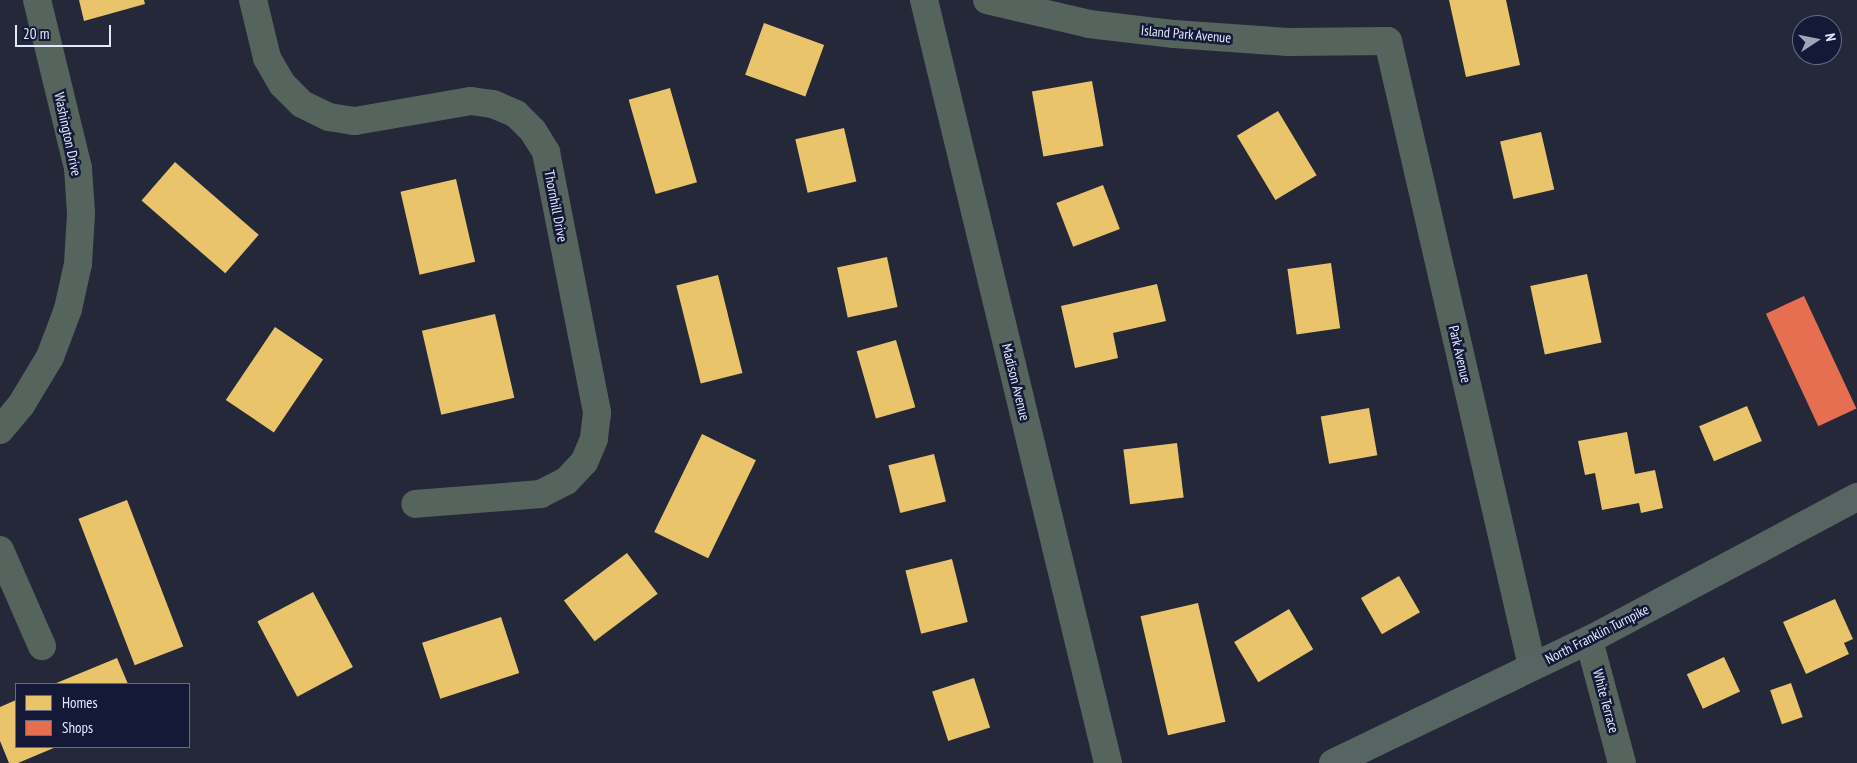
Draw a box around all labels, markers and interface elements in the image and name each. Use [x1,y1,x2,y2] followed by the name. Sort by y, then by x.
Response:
[18,15,114,47] scale bar
[1792,15,1842,65] north arrow
[1140,22,1232,46] street label: Island Park Avenue
[23,24,49,43] text: 20 m
[1821,32,1840,43] text: N
[51,91,85,177] street label: Washington Drive
[541,169,571,243] street label: Thornhill Drive
[1445,323,1475,385] street label: Park Avenue
[998,342,1034,422] street label: Madison Avenue
[1542,601,1652,667] street label: North Franklin Turnpike
[1589,667,1623,735] street label: White Terrace
[15,683,190,748] legend
[62,693,98,712] text: Homes
[62,718,93,737] text: Shops

